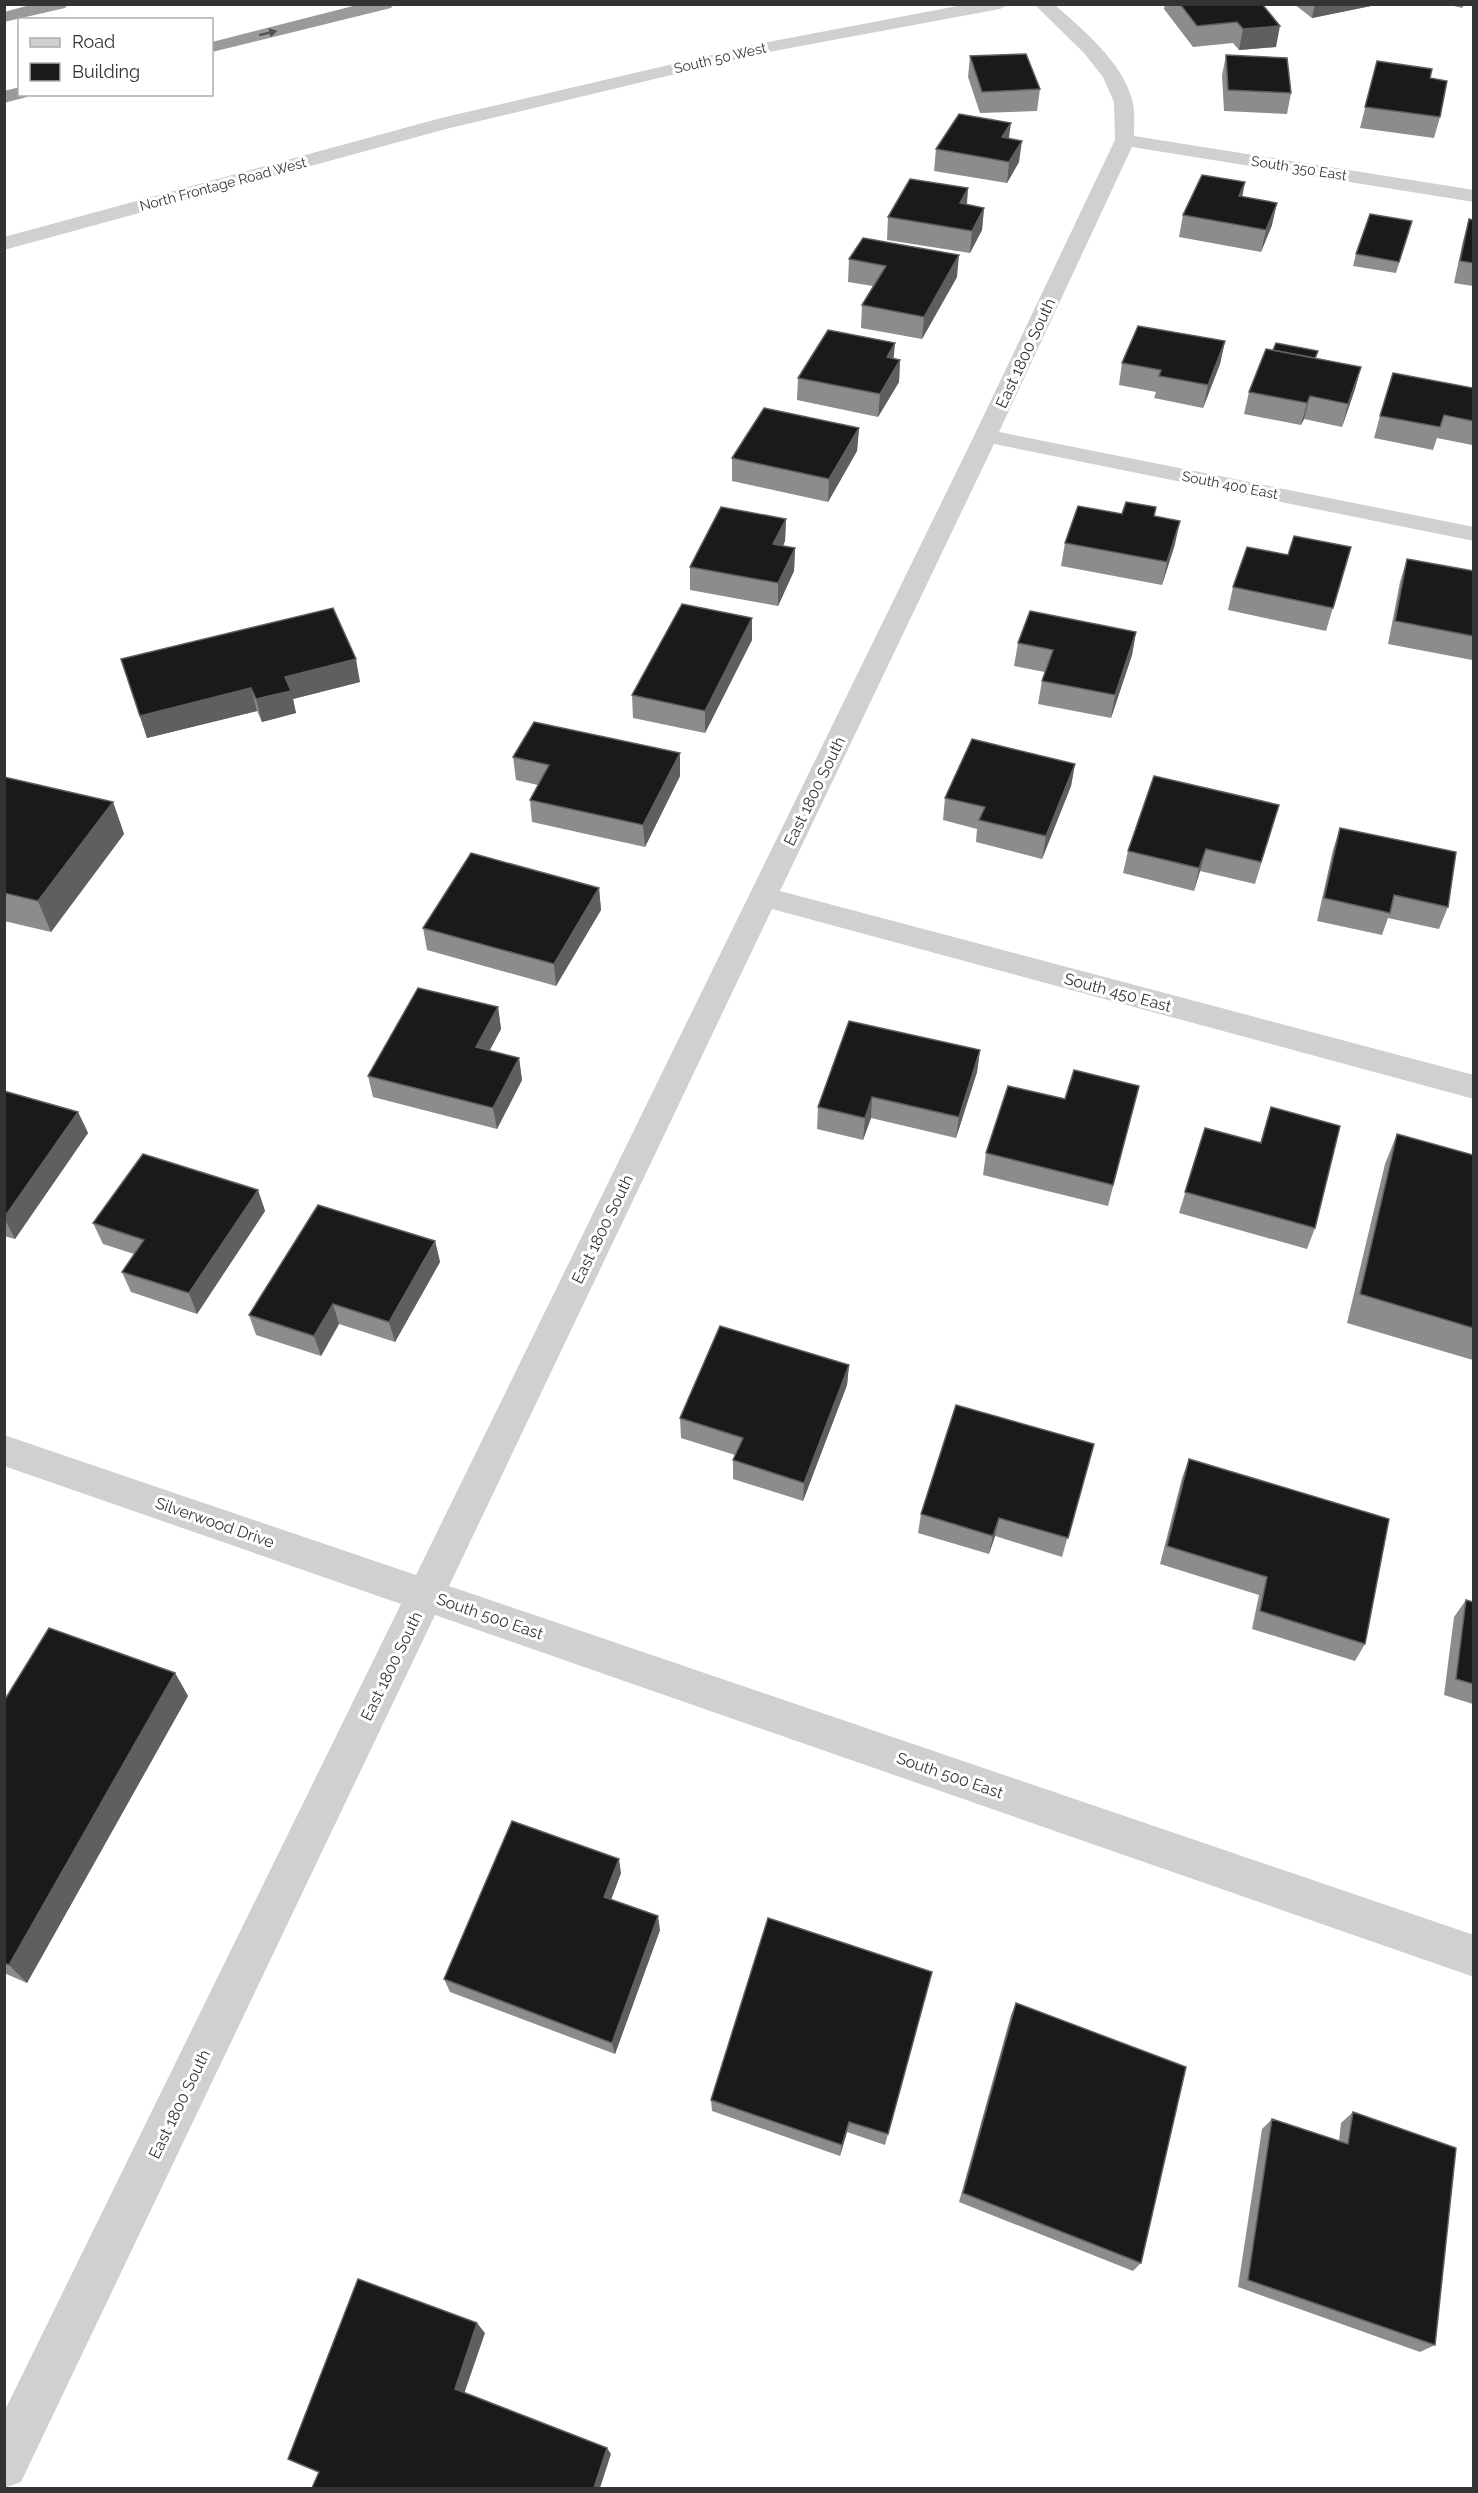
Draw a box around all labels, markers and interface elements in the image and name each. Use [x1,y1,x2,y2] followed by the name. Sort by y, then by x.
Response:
[18,18,213,96] legend
[259,27,278,37] one-way arrow
[72,31,115,52] text: Road
[672,40,768,76] street label: South 50 West
[72,61,140,82] text: Building
[1250,153,1348,183] street label: South 350 East
[138,154,308,214] street label: North Frontage Road West
[992,295,1059,411] street label: East 1800 South
[1181,468,1280,502] street label: South 400 East
[780,734,849,849] street label: East 1800 South
[1062,969,1174,1016] street label: South 450 East
[568,1172,637,1287] street label: East 1800 South
[153,1493,277,1552] street label: Silverwood Drive
[434,1589,546,1644] street label: South 500 East
[357,1609,426,1724] street label: East 1800 South
[894,1748,1006,1803] street label: South 500 East
[145,2047,214,2162] street label: East 1800 South

